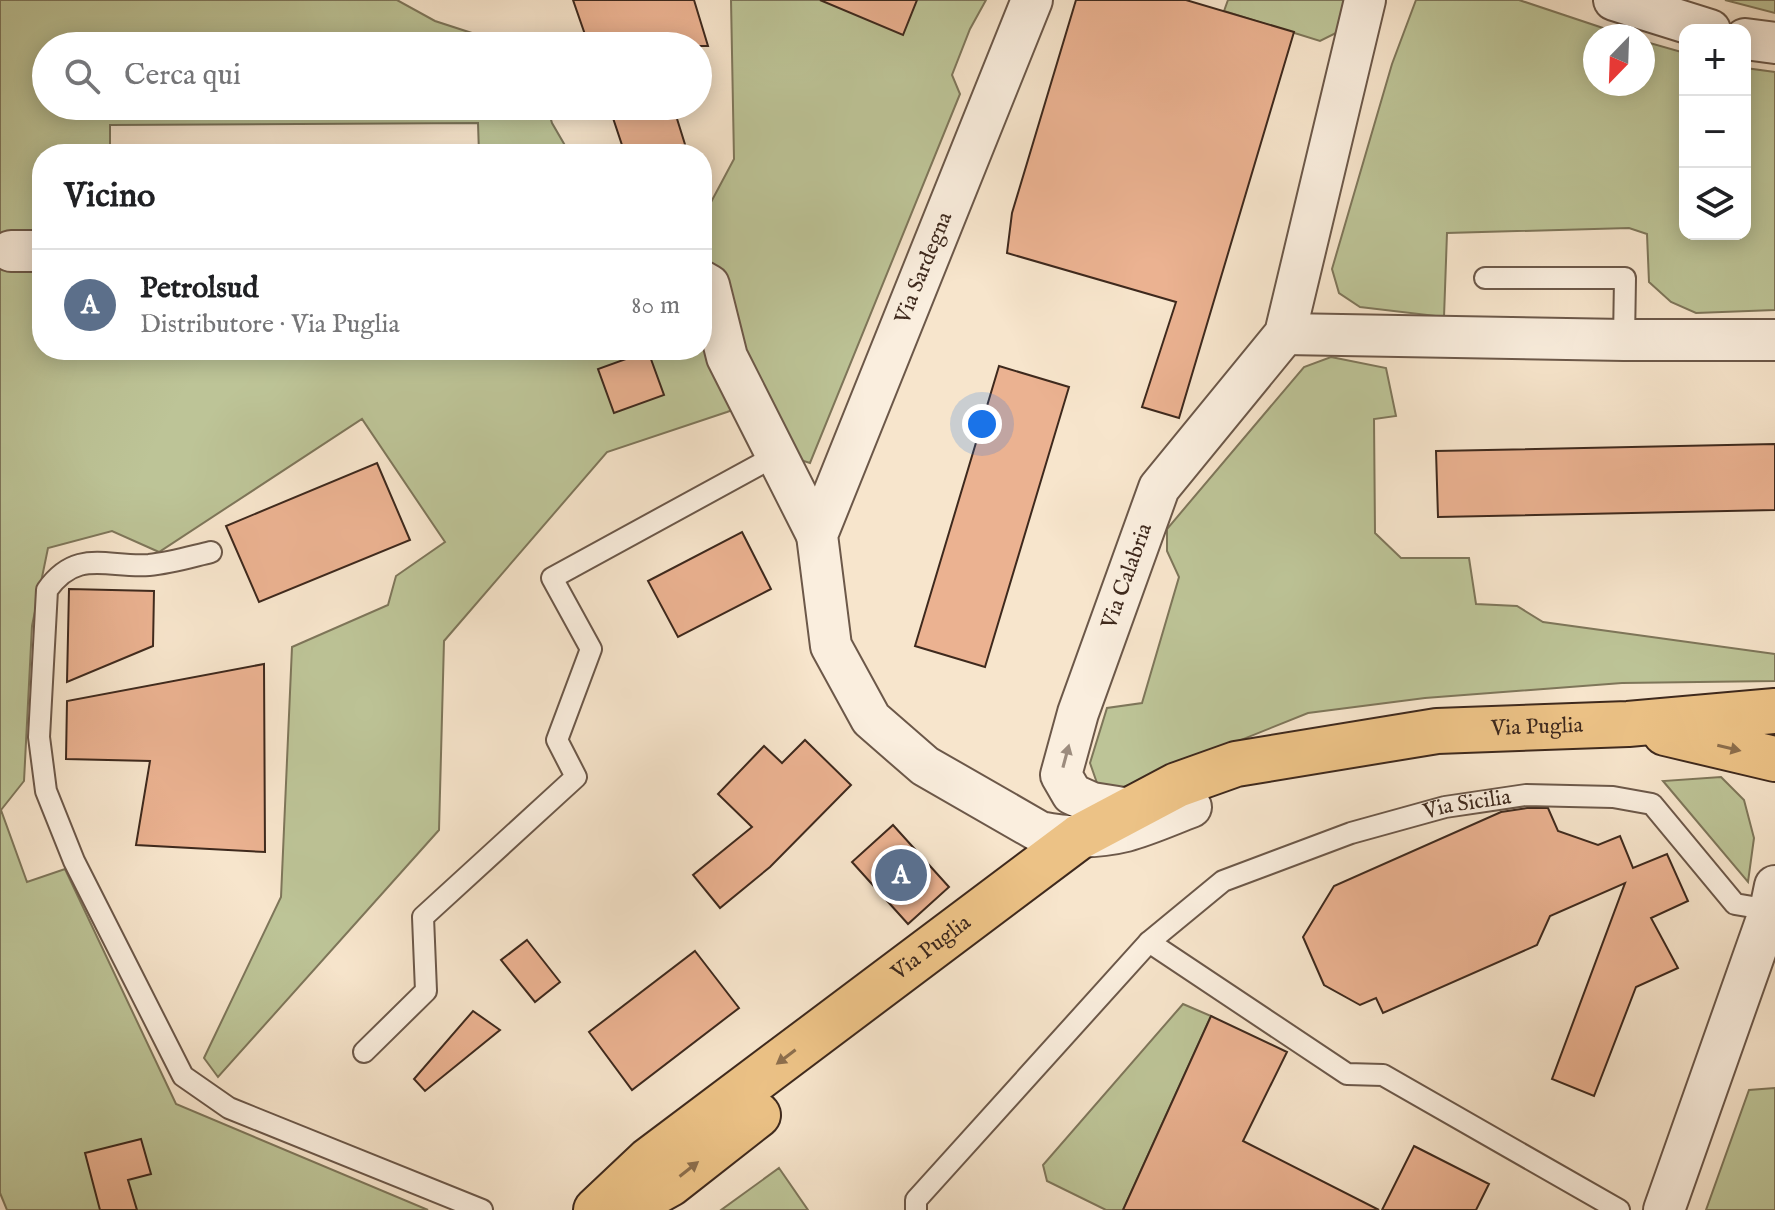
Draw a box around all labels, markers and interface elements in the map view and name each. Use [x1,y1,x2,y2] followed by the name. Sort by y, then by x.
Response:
[1583,24,1655,96] north arrow
[1679,24,1751,240] map controls
[1679,24,1751,96] button: +
[32,32,712,120] search box
[60,54,104,98] icon: search
[124,57,241,95] text: Cerca qui
[1679,96,1751,168] button: −
[1679,168,1751,240] button: layers
[64,175,155,218] text: Vicino
[888,207,959,329] street label: Via Sardegna
[140,270,258,308] text: Petrolsud
[81,289,99,322] text: A
[631,289,680,322] text: 80 m
[140,308,400,341] text: Distributore · Via Puglia
[962,404,1002,444] your location
[1095,519,1159,634] street label: Via Calabria
[1489,712,1584,743] street label: Via Puglia
[1716,742,1741,755] one-way arrow
[1060,744,1073,768] one-way arrow
[1419,783,1513,827] street label: Via Sicilia
[875,845,927,905] pin: A
[885,909,977,987] street label: Via Puglia
[775,1049,796,1065] one-way arrow
[679,1161,699,1178] one-way arrow

